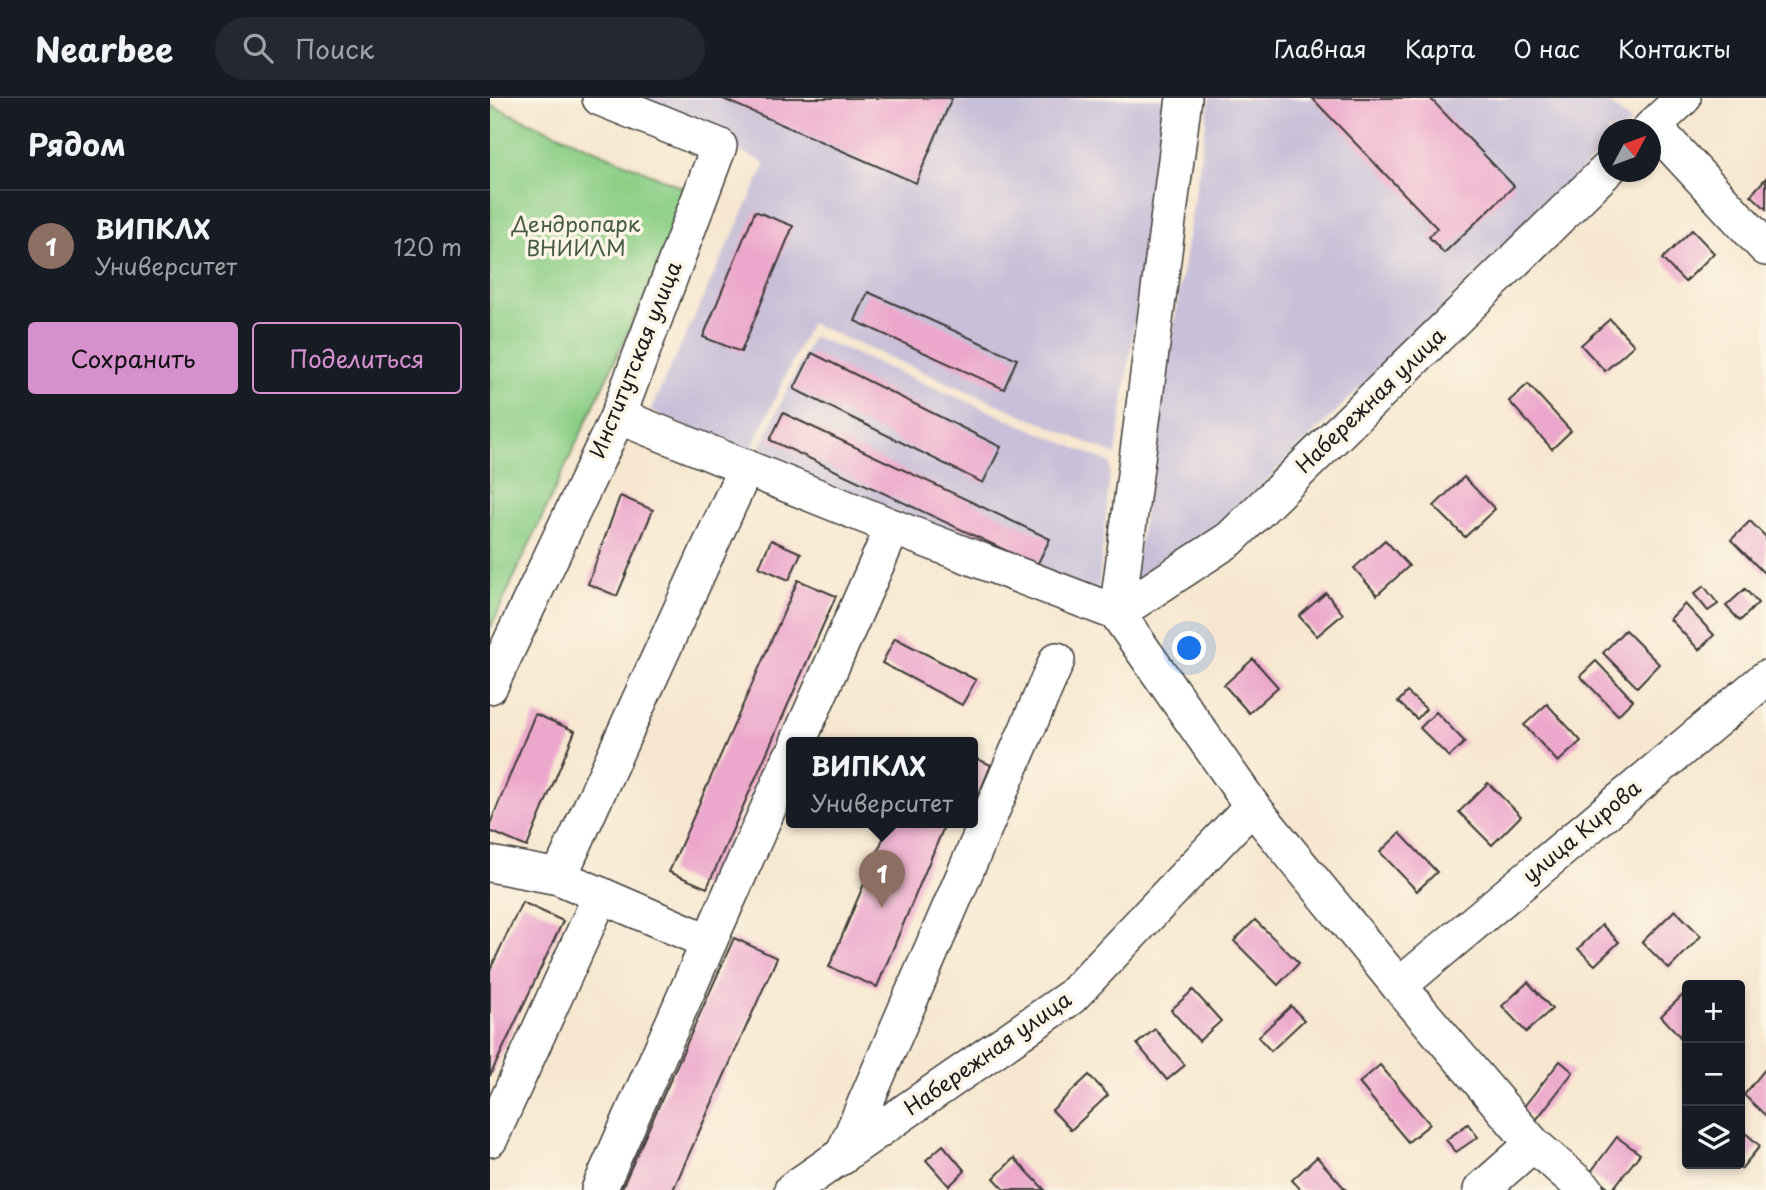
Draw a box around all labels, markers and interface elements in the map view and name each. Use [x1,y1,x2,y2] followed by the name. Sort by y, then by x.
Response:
[215,17,705,80] search box
[35,23,173,73] text: Nearbee
[239,29,277,67] icon: search
[295,29,374,68] text: Поиск
[1274,30,1367,66] text: Главная
[1405,30,1475,66] text: Карта
[1513,30,1580,66] text: О нас
[1618,30,1731,66] text: Контакты
[1598,119,1661,182] north arrow
[28,121,126,166] text: Рядом
[511,207,641,263] park label: Дендропарк ВНИИЛМ
[95,209,210,248] text: ВИПКЛХ
[46,229,57,264] text: 1
[394,229,462,264] text: 120 m
[95,248,237,283] text: Университет
[580,255,689,463] street label: Институтская улица
[1287,319,1453,480] street label: Набережная улица
[28,322,238,394] button: Сохранить
[252,322,462,394] button: Поделиться
[1172,631,1206,665] your location
[786,737,978,828] popup
[811,746,926,785] text: ВИПКЛХ
[1514,771,1647,890] street label: улица Кирова
[811,785,953,820] text: Университет
[859,850,905,908] pin: 1
[1682,980,1745,1169] map controls
[1682,980,1745,1043] button: +
[897,982,1078,1122] street label: Набережная улица
[1682,1043,1745,1106] button: −
[1682,1106,1745,1169] button: layers

